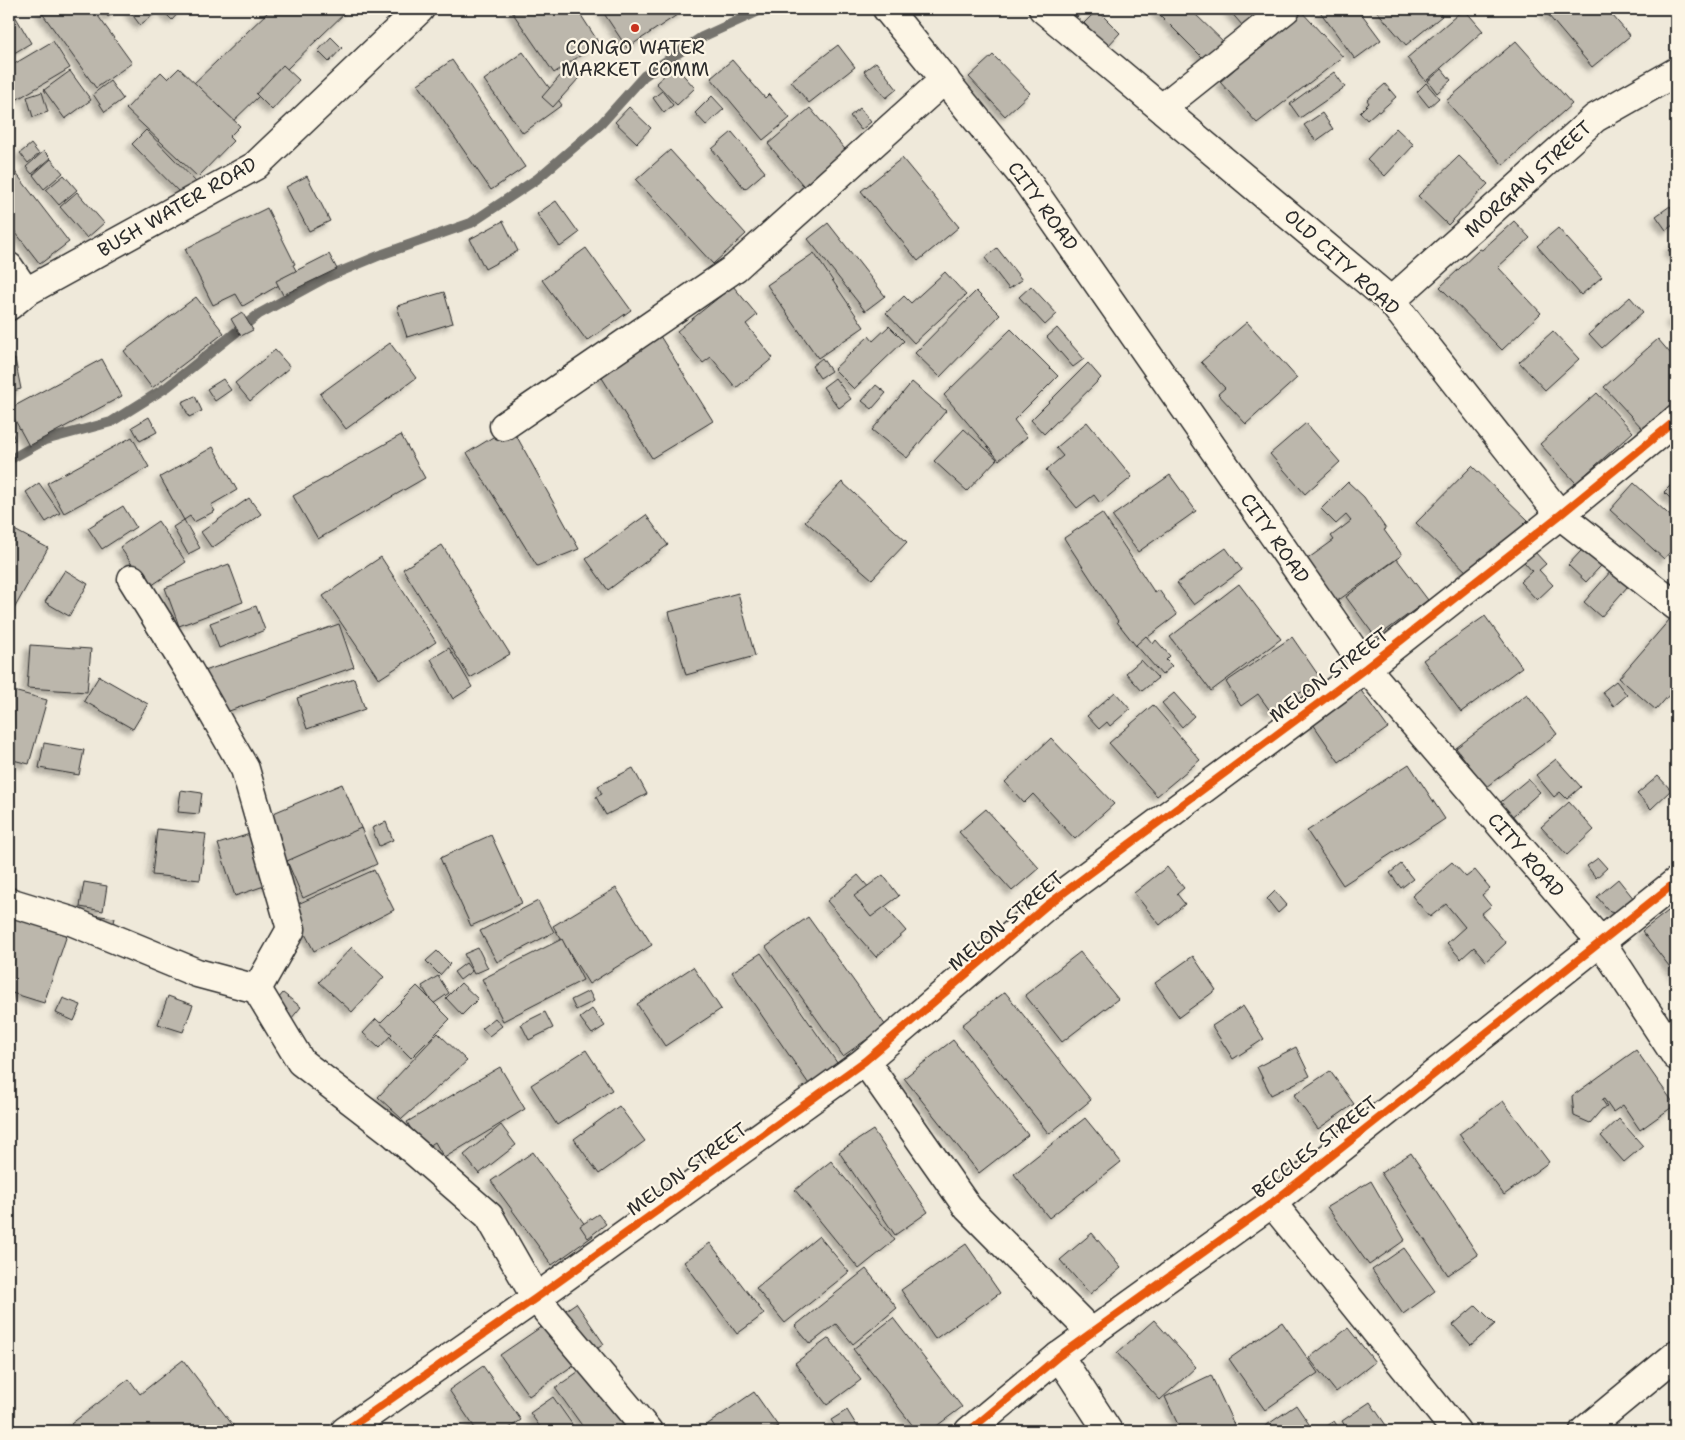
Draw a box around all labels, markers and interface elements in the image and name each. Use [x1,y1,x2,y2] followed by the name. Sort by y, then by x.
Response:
[629,22,641,34] marker: CONGO WATER MARKET COMM
[561,35,709,82] place label: CONGO WATER MARKET COMM
[1459,115,1597,243] street label: MORGAN STREET
[93,151,261,263] street label: BUSH WATER ROAD
[1002,156,1084,256] street label: CITY ROAD
[1279,203,1405,321] street label: OLD CITY ROAD
[1235,488,1315,588] street label: CITY ROAD
[1264,622,1394,728] street label: MELON STREET
[1482,807,1570,903] street label: CITY ROAD
[943,865,1069,977] street label: MELON STREET
[1247,1090,1383,1204] street label: BECCLES STREET
[622,1117,753,1221] street label: MELON STREET

